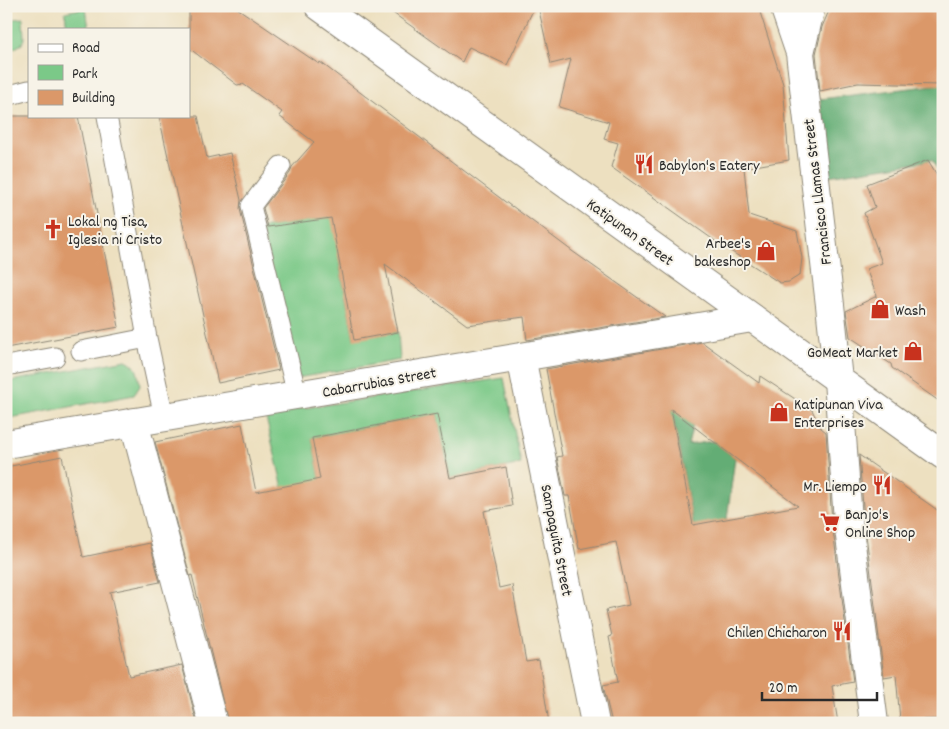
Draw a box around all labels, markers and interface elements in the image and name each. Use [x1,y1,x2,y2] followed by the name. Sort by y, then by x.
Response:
[28,28,190,118] legend
[72,38,100,60] text: Road
[72,64,98,86] text: Park
[72,88,115,110] text: Building
[798,117,839,266] street label: Francisco Llamas Street
[633,153,655,175] restaurant icon: Babylon's Eatery
[659,155,760,178] place label: Babylon's Eatery
[581,193,678,273] street label: Katipunan Street
[68,211,162,252] place label: Lokal ng Tisa, Iglesia ni Cristo
[42,218,64,240] church icon: Lokal ng Tisa, Iglesia ni Cristo
[694,233,751,274] place label: Arbee's bakeshop
[755,240,777,262] shop icon: Arbee's bakeshop
[869,298,891,320] shop icon: Wash
[895,300,926,323] place label: Wash
[902,340,924,362] shop icon: GoMeat Market
[807,342,898,365] place label: GoMeat Market
[321,362,438,405] street label: Cabarrubias Street
[794,394,883,435] place label: Katipunan Viva Enterprises
[768,401,790,423] shop icon: Katipunan Viva Enterprises
[871,474,893,496] restaurant icon: Mr. Liempo
[803,476,867,499] place label: Mr. Liempo
[533,483,578,598] street label: Sampaguita Street
[845,504,915,545] place label: Banjo's Online Shop
[819,511,841,533] supermarket icon: Banjo's Online Shop
[831,620,853,642] restaurant icon: Chilen Chicharon
[727,622,827,645] place label: Chilen Chicharon
[762,669,876,701] scale bar
[769,678,797,700] text: 20 m

